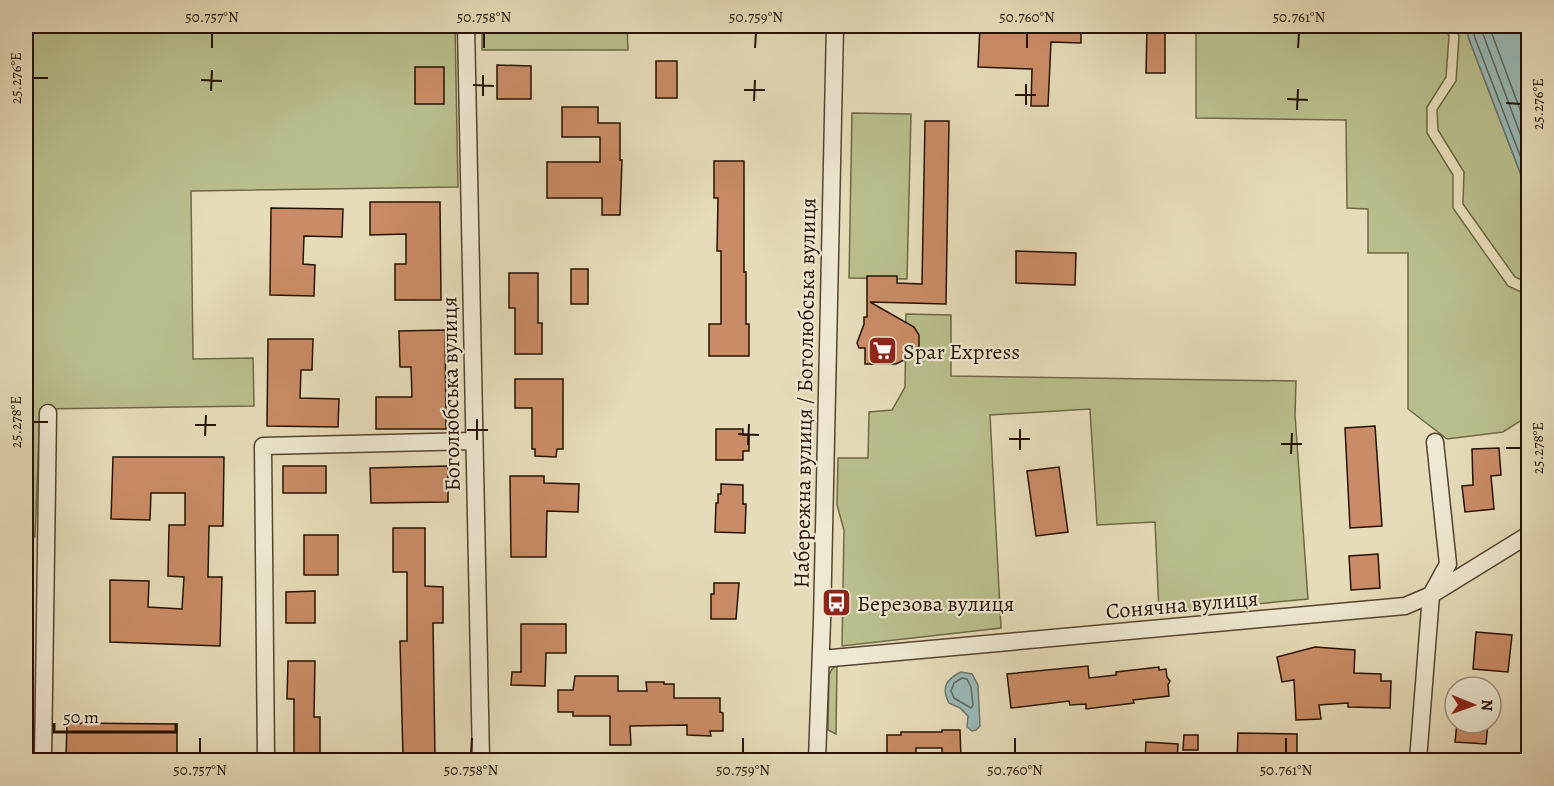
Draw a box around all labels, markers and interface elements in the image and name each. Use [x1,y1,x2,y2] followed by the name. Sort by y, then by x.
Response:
[185,7,239,27] text: 50.757°N
[457,7,511,27] text: 50.758°N
[729,7,783,27] text: 50.759°N
[999,7,1055,27] text: 50.760°N
[1273,7,1326,27] text: 50.761°N
[6,52,26,104] text: 25.276°E
[1528,78,1548,130] text: 25.276°E
[787,197,823,589] street label: Набережна вулиця / Боголюбська вулиця
[434,296,468,492] street label: Боголюбська вулиця
[866,335,898,367] supermarket icon: Spar Express
[903,337,1020,367] place label: Spar Express
[6,396,26,448] text: 25.278°E
[1528,422,1548,474] text: 25.278°E
[1105,583,1260,627] street label: Сонячна вулиця
[820,587,852,619] bus stop icon: Березова вулиця
[857,589,1014,619] place label: Березова вулиця
[1443,675,1503,735] north arrow
[54,696,176,734] scale bar
[1476,699,1498,712] text: N
[63,705,99,729] text: 50 m
[173,760,227,780] text: 50.757°N
[444,760,498,780] text: 50.758°N
[716,760,770,780] text: 50.759°N
[987,760,1043,780] text: 50.760°N
[1260,760,1313,780] text: 50.761°N

